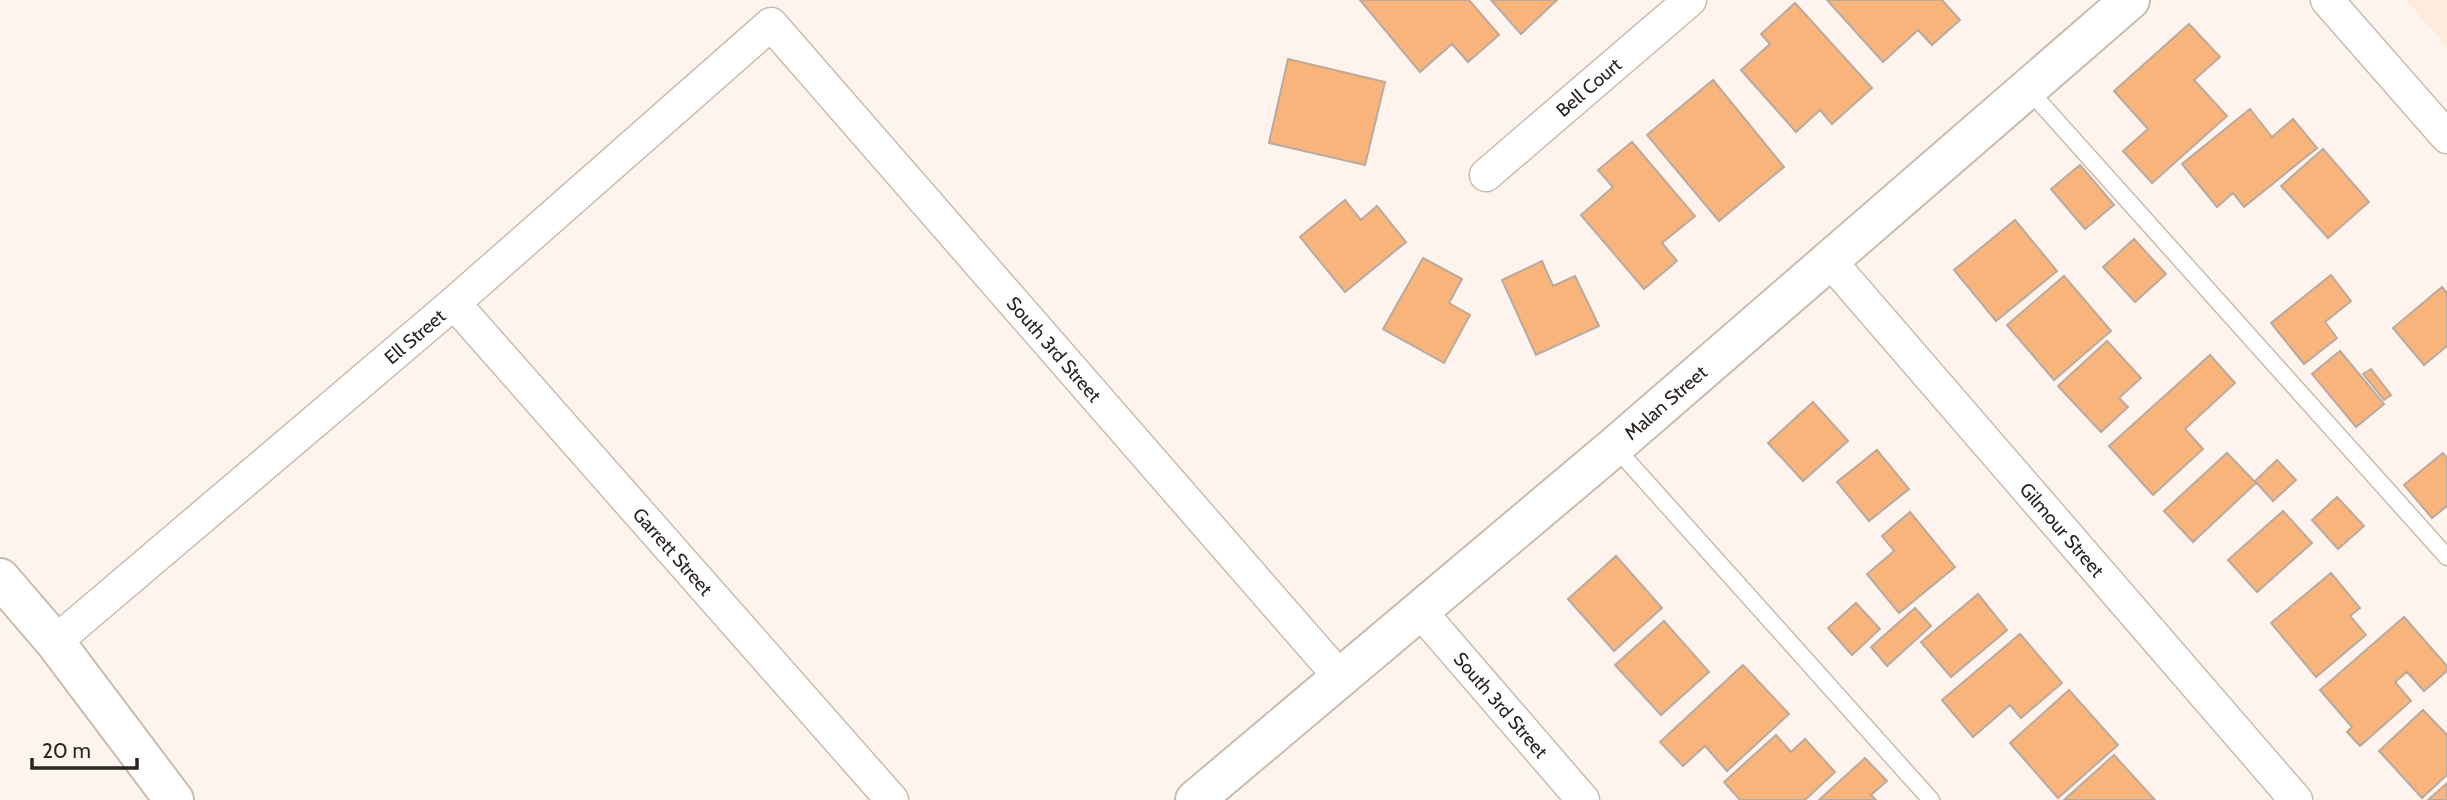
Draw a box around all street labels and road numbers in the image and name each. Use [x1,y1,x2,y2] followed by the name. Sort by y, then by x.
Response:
[1551,53,1627,122] street label: Bell Court
[1002,292,1106,407] street label: South 3rd Street
[380,304,451,369] street label: Ell Street
[1620,360,1712,445] street label: Malan Street
[2015,478,2109,582] street label: Gilmour Street
[628,503,718,601] street label: Garrett Street
[1449,648,1553,763] street label: South 3rd Street

